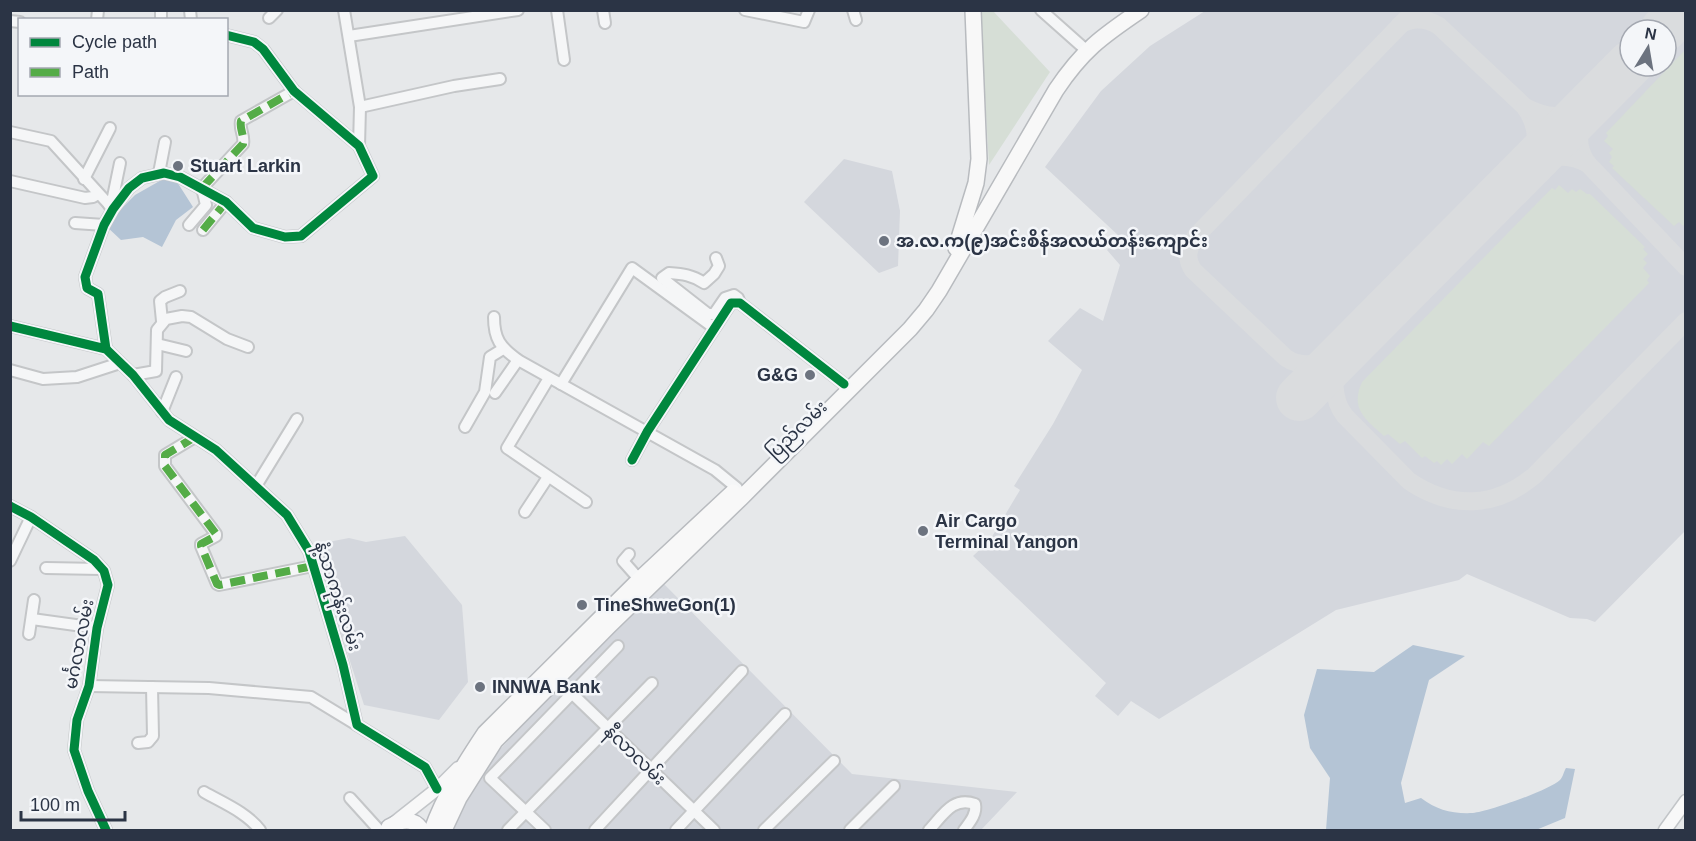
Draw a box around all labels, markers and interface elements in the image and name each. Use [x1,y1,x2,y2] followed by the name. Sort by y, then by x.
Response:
[18,18,228,96] legend
[1618,18,1678,78] north arrow
[1643,24,1658,43] text: N
[72,32,157,52] text: Cycle path
[72,62,109,82] text: Path
[190,156,301,176] place label: Stuart Larkin
[171,159,185,173] marker: Stuart Larkin
[896,229,1208,256] place label: အ.လ.က(၉)အင်းစိန်အလယ်တန်းကျောင်း
[877,234,891,248] marker: အ.လ.က(၉)အင်းစိန်အလယ်တန်းကျောင်း
[757,365,798,385] place label: G&G
[803,368,817,382] marker: G&G
[761,395,834,467] street label: ပြည်လမ်း
[935,511,1078,552] place label: Air Cargo Terminal Yangon
[916,524,930,538] marker: Air Cargo Terminal Yangon
[306,538,368,655] street label: နံ့သာကုန်းလမ်း
[594,595,736,615] place label: TineShweGon(1)
[58,597,98,691] street label: မင်္ဂလာလမ်း
[575,598,589,612] marker: TineShweGon(1)
[492,677,601,697] place label: INNWA Bank
[473,680,487,694] marker: INNWA Bank
[597,718,673,793] street label: နီလာလမ်း
[21,784,124,822] scale bar
[30,795,80,815] text: 100 m

